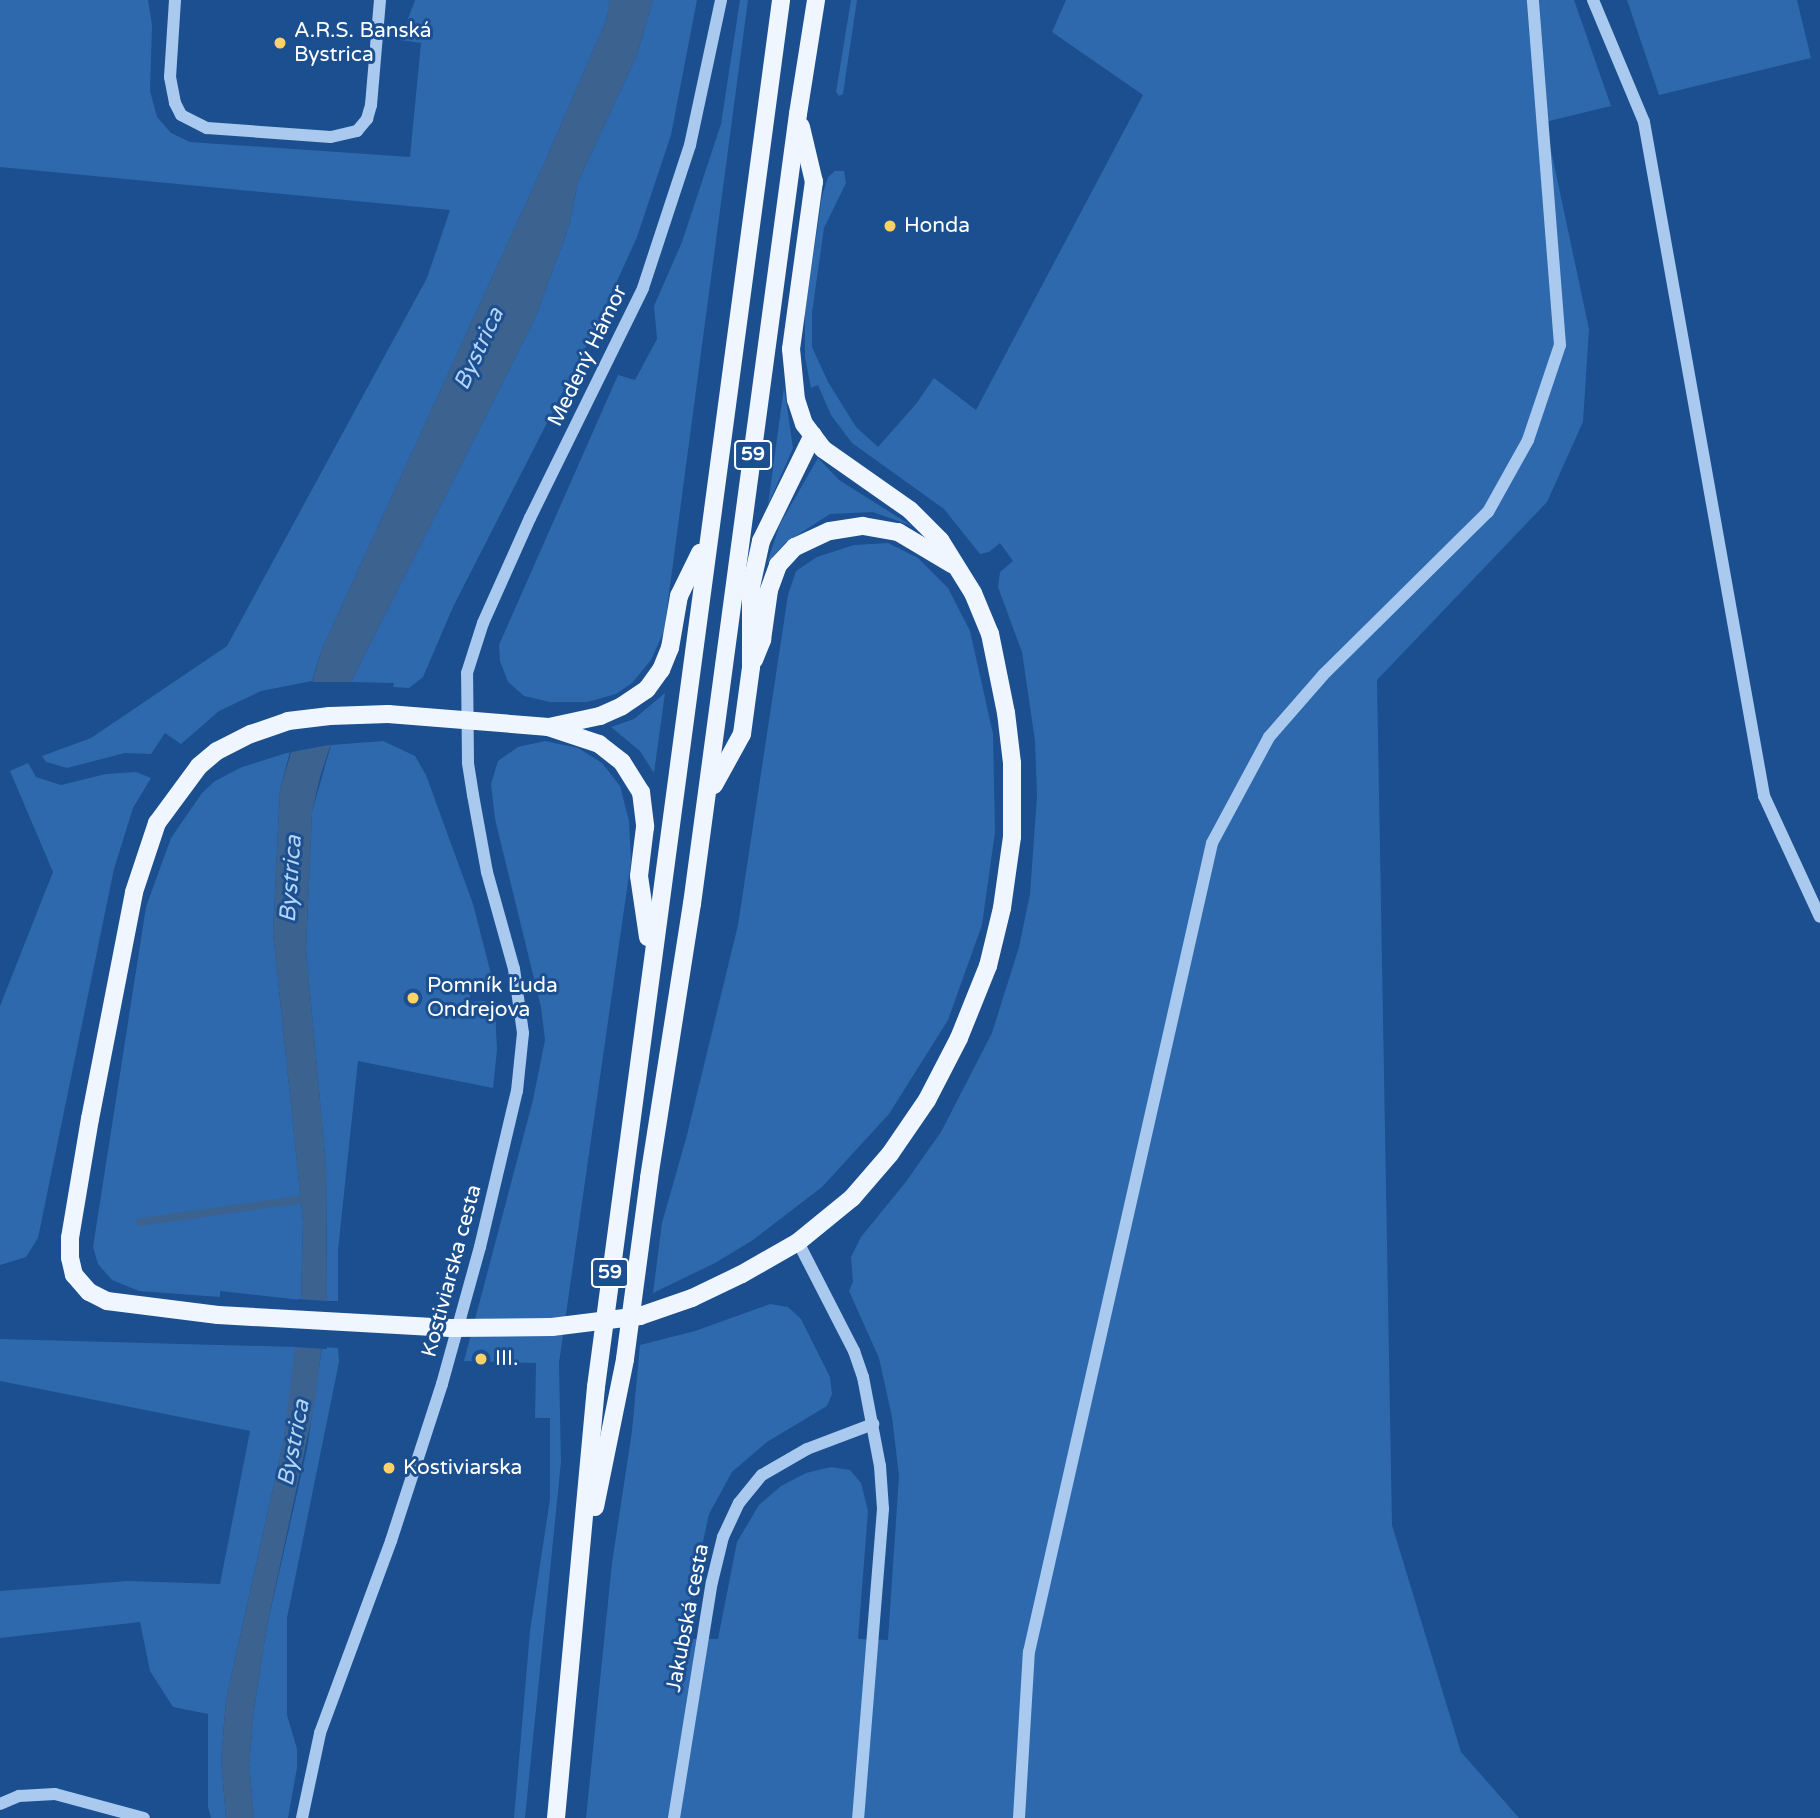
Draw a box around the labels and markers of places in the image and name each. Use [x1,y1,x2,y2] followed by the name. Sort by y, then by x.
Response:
[294,18,432,68] place label: A.R.S. Banská Bystrica
[272,35,288,51] marker: A.R.S. Banská Bystrica
[904,213,970,239] place label: Honda
[882,218,898,234] marker: Honda
[427,973,558,1023] place label: Pomník Ľuda Ondrejova
[405,990,421,1006] marker: Pomník Ľuda Ondrejova
[495,1346,518,1372] place label: III.
[473,1351,489,1367] marker: III.
[403,1455,522,1481] place label: Kostiviarska
[381,1460,397,1476] marker: Kostiviarska

